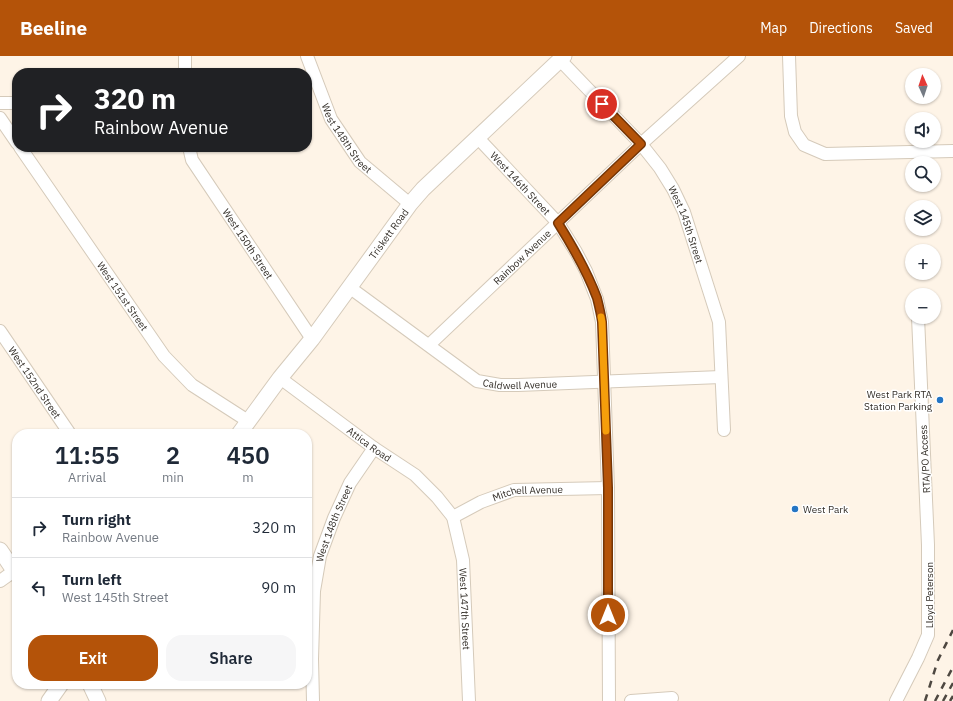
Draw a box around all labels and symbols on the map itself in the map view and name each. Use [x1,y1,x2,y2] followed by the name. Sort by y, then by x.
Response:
[905,68,941,104] north arrow
[585,87,619,121] pin
[319,101,375,176] street label: West 148th Street
[488,149,554,218] street label: West 146th Street
[666,183,707,265] street label: West 145th Street
[220,206,277,282] street label: West 150th Street
[366,206,411,261] street label: Triskett Road
[490,226,554,287] street label: Rainbow Avenue
[94,259,151,334] street label: West 151st Street
[6,344,64,421] street label: West 152nd Street
[482,376,558,392] street label: Caldwell Avenue
[864,388,933,413] place label: West Park RTA Station Parking
[935,395,945,405] marker: West Park RTA Station Parking
[344,424,394,464] street label: Attica Road
[917,424,933,494] street label: RTA/PO Access
[313,482,355,563] street label: West 148th Street
[490,482,564,504] street label: Mitchell Avenue
[803,503,849,516] place label: West Park
[790,504,800,514] marker: West Park
[923,562,936,628] street label: Lloyd Peterson
[457,568,473,651] street label: West 147th Street
[587,594,629,636] position arrow

